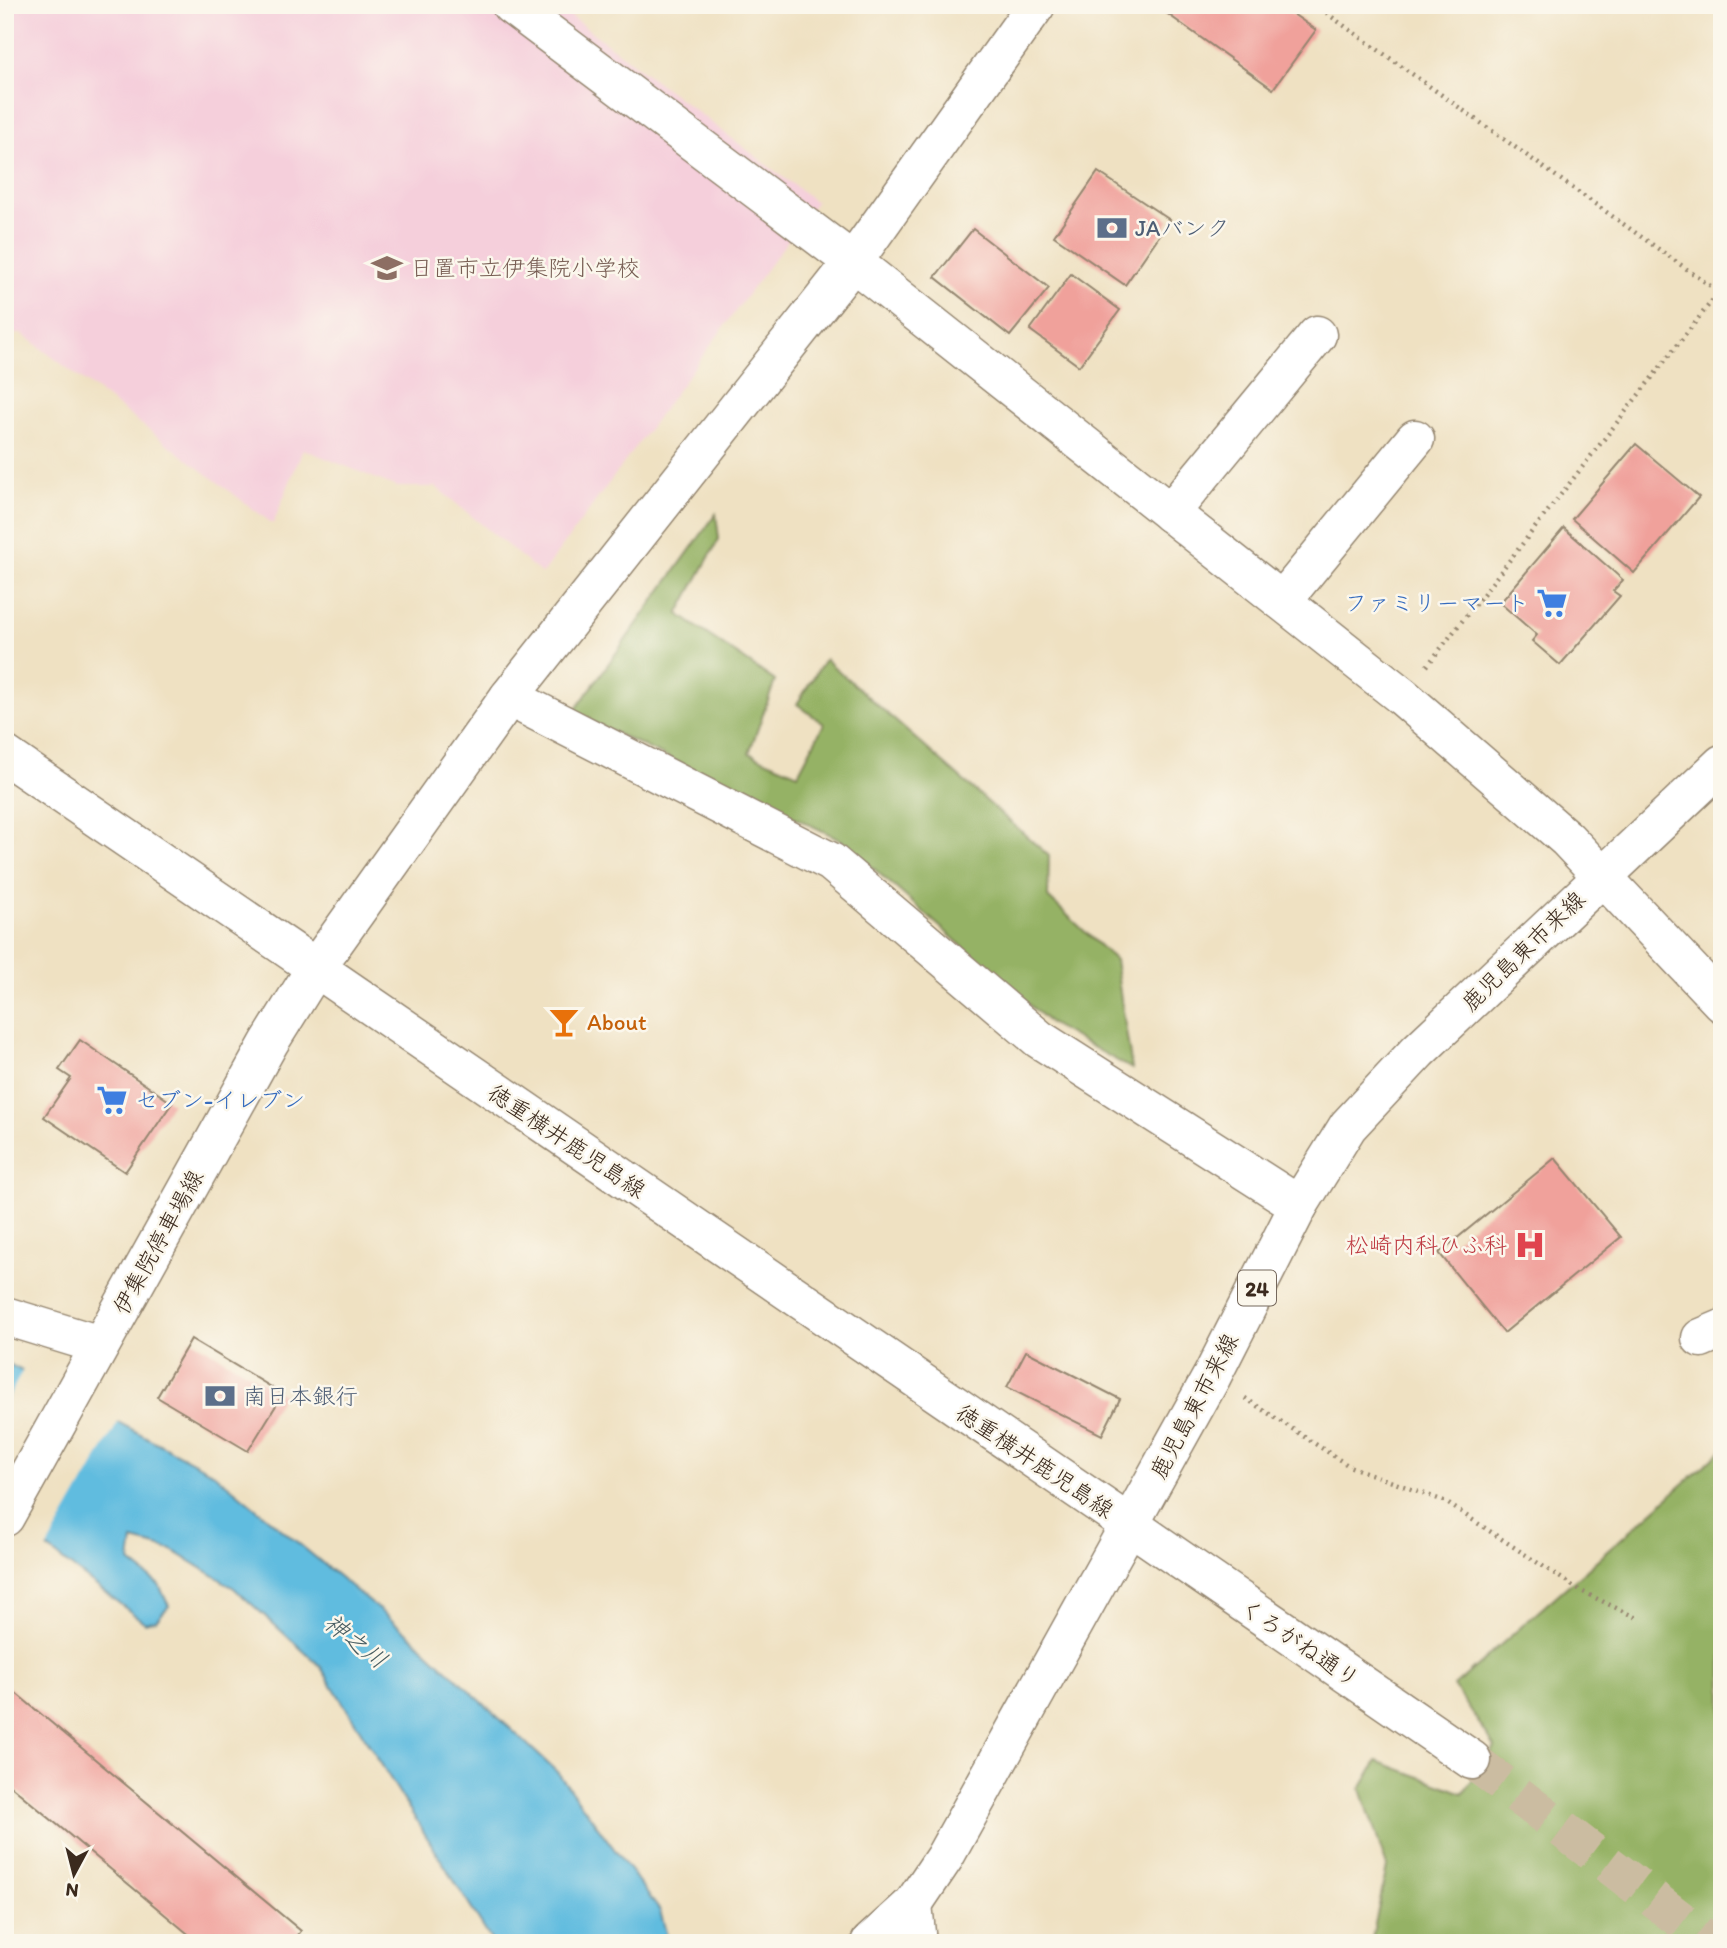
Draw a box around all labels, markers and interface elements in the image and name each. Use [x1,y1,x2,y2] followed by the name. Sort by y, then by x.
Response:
[1095,211,1129,245] bank icon: JAバンク
[1135,214,1230,242] place label: JAバンク
[370,251,404,285] school or university icon: 日置市立伊集院小学校
[410,254,640,282] place label: 日置市立伊集院小学校
[1535,586,1569,620] supermarket icon: ファミリーマート
[1345,589,1529,617] place label: ファミリーマート
[1455,885,1591,1017] street label: 鹿児島東市来線
[547,1005,581,1039] bar icon: About
[587,1008,647,1036] place label: About
[483,1078,651,1204] street label: 徳重横井鹿児島線
[95,1083,129,1117] supermarket icon: セブン-イレブン
[135,1086,305,1114] place label: セブン-イレブン
[107,1165,209,1319] street label: 伊集院停車場線
[1513,1228,1547,1262] hospital icon: 松崎内科ひふ科
[1346,1231,1507,1259] place label: 松崎内科ひふ科
[1238,1270,1276,1306] road number: 24
[1144,1328,1244,1484] street label: 鹿児島東市来線
[203,1379,237,1413] bank icon: 南日本銀行
[243,1382,358,1410] place label: 南日本銀行
[951,1398,1119,1524] street label: 徳重横井鹿児島線
[1235,1593,1365,1693] street label: くろがね通り
[319,1607,393,1675] water label: 神之川
[38,1840,108,1910] north arrow
[64,1878,80,1903] text: N

